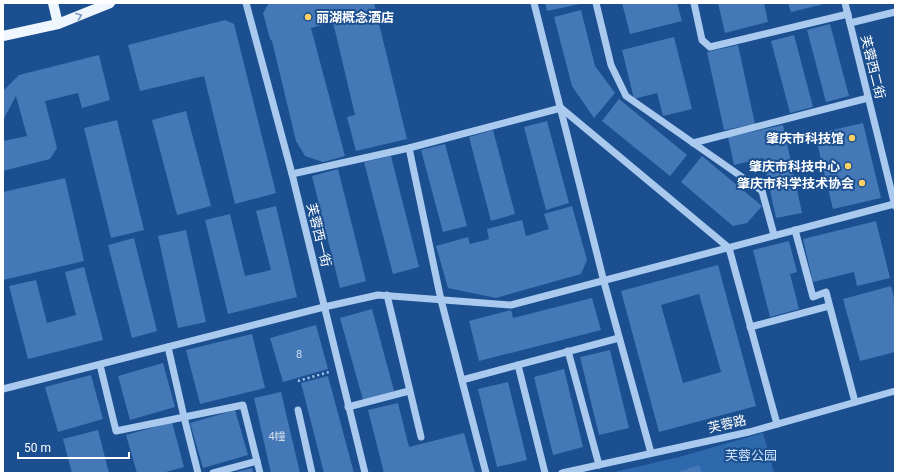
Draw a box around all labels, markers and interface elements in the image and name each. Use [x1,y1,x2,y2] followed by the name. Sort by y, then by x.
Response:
[316,10,394,25] place label: 丽湖概念酒店
[75,12,82,20] one-way arrow
[303,12,313,22] marker: 丽湖概念酒店
[858,34,888,100] street label: 芙蓉西二街
[766,131,844,146] place label: 肇庆市科技馆
[847,133,857,143] marker: 肇庆市科技馆
[749,159,840,174] place label: 肇庆市科技中心
[843,161,853,171] marker: 肇庆市科技中心
[737,176,854,191] place label: 肇庆市科学技术协会
[857,178,867,188] marker: 肇庆市科学技术协会
[304,202,334,268] street label: 芙蓉西一街
[296,348,302,361] house number: 8
[706,412,748,436] street label: 芙蓉路
[268,430,286,443] house number: 4幢
[18,434,129,460] scale bar
[24,441,51,455] text: 50 m
[725,448,777,463] park label: 芙蓉公园

